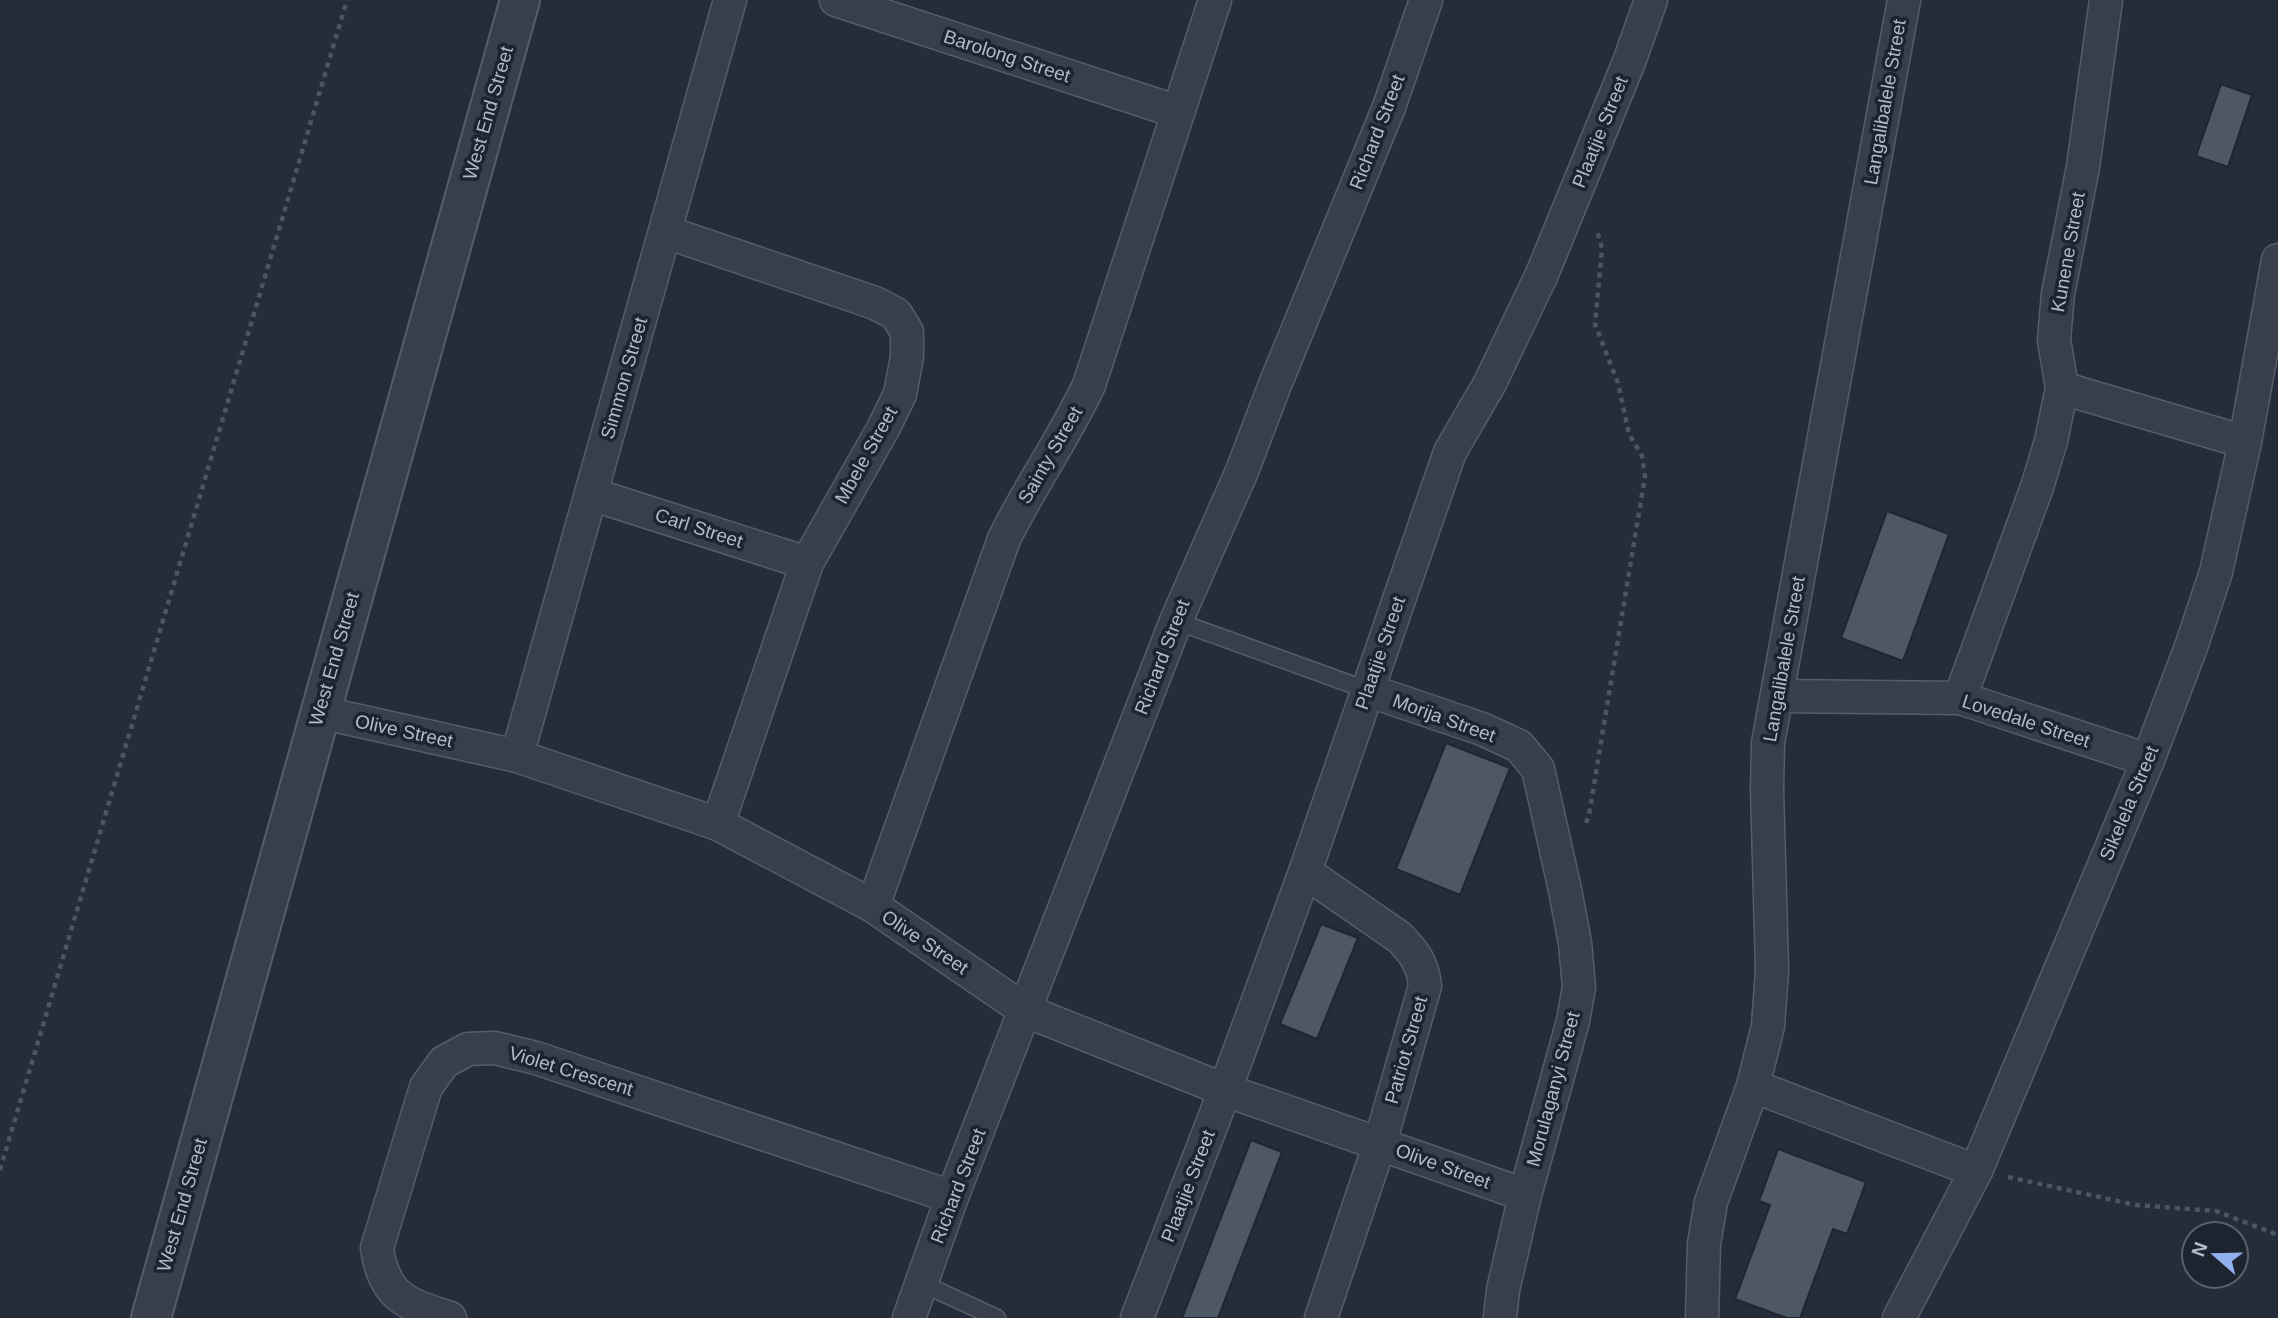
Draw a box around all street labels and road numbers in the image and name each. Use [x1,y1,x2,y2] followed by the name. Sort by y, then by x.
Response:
[1860,17,1910,187] street label: Langalibalele Street
[941,26,1074,87] street label: Barolong Street
[459,43,517,182] street label: West End Street
[1345,71,1409,192] street label: Richard Street
[1568,73,1632,191] street label: Plaatjie Street
[2047,190,2089,314] street label: Kunene Street
[597,314,652,441] street label: Simmon Street
[831,402,902,507] street label: Mbele Street
[1014,402,1087,507] street label: Sainty Street
[653,504,746,552] street label: Carl Street
[1759,574,1809,744] street label: Langalibalele Street
[305,589,363,728] street label: West End Street
[1351,593,1409,712] street label: Plaatjie Street
[1130,596,1194,717] street label: Richard Street
[1390,690,1499,747] street label: Morija Street
[1959,690,2093,752] street label: Lovedale Street
[353,710,455,752] street label: Olive Street
[2095,742,2163,863] street label: Sikelela Street
[878,906,973,979] street label: Olive Street
[1381,993,1432,1106] street label: Patriot Street
[1522,1009,1584,1169] street label: Morulaganyi Street
[506,1042,636,1100] street label: Violet Crescent
[926,1125,990,1246] street label: Richard Street
[1157,1126,1219,1245] street label: Plaatjie Street
[153,1135,211,1274] street label: West End Street
[1393,1139,1494,1193] street label: Olive Street

